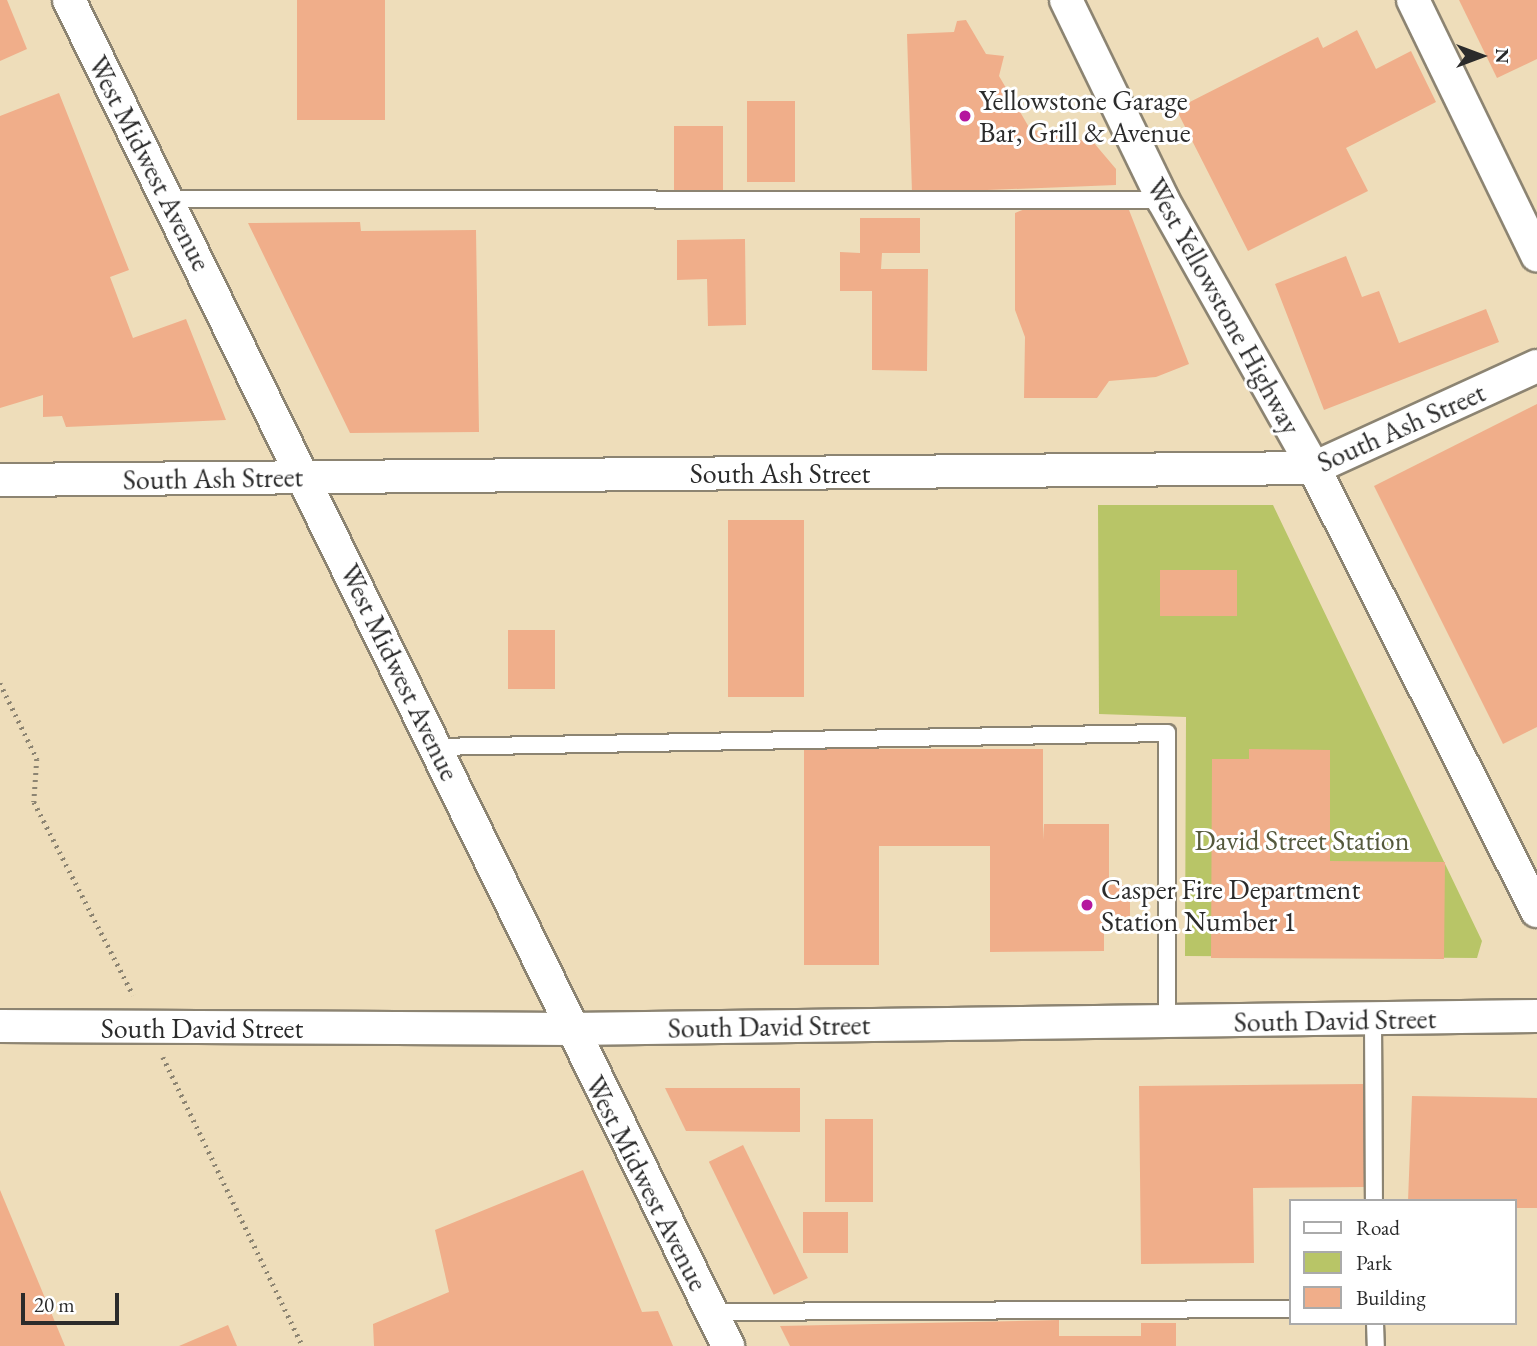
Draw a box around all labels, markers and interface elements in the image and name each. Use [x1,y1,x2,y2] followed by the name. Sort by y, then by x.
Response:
[1446,21,1516,91] north arrow
[1490,48,1515,64] text: N
[81,50,219,276] street label: West Midwest Avenue
[979,83,1191,149] place label: Yellowstone Garage Bar, Grill & Avenue
[957,108,973,124] marker: Yellowstone Garage Bar, Grill & Avenue
[1140,172,1308,440] street label: West Yellowstone Highway
[1312,375,1490,479] street label: South Ash Street
[690,456,870,490] street label: South Ash Street
[123,460,303,496] street label: South Ash Street
[333,558,467,786] street label: West Midwest Avenue
[1194,823,1410,857] park label: David Street Station
[1101,872,1360,938] place label: Casper Fire Department Station Number 1
[1079,897,1095,913] marker: Casper Fire Department Station Number 1
[1233,1001,1437,1039] street label: South David Street
[667,1007,871,1045] street label: South David Street
[101,1011,303,1045] street label: South David Street
[578,1070,716,1296] street label: West Midwest Avenue
[1288,1199,1516,1325] legend
[1356,1214,1400,1241] text: Road
[1356,1249,1392,1276] text: Park
[24,1280,122,1324] scale bar
[1356,1284,1426,1311] text: Building
[34,1291,75,1318] text: 20 m

